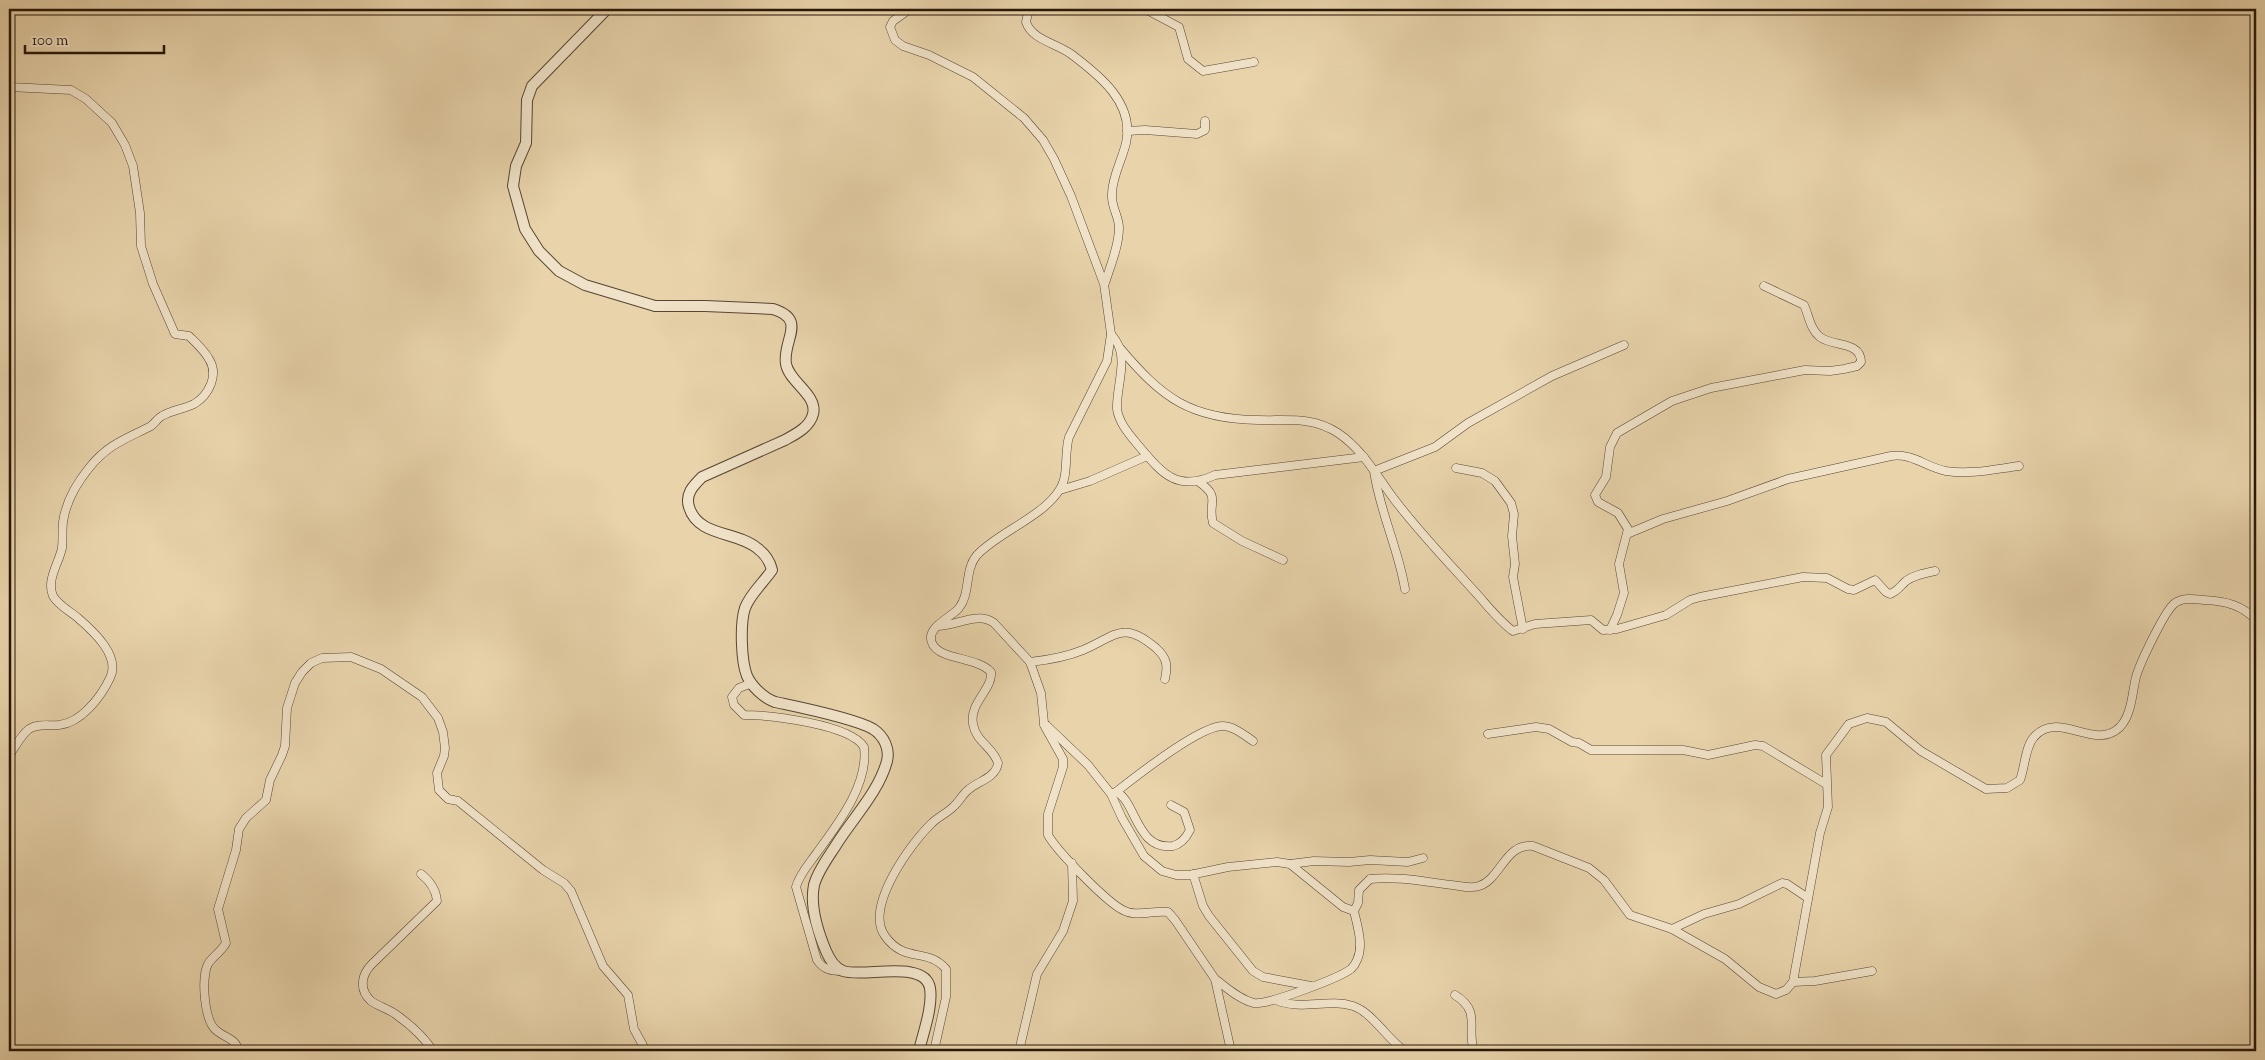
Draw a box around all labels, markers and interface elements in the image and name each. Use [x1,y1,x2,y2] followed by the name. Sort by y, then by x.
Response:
[25,22,164,54] scale bar
[32,31,69,52] text: 100 m

